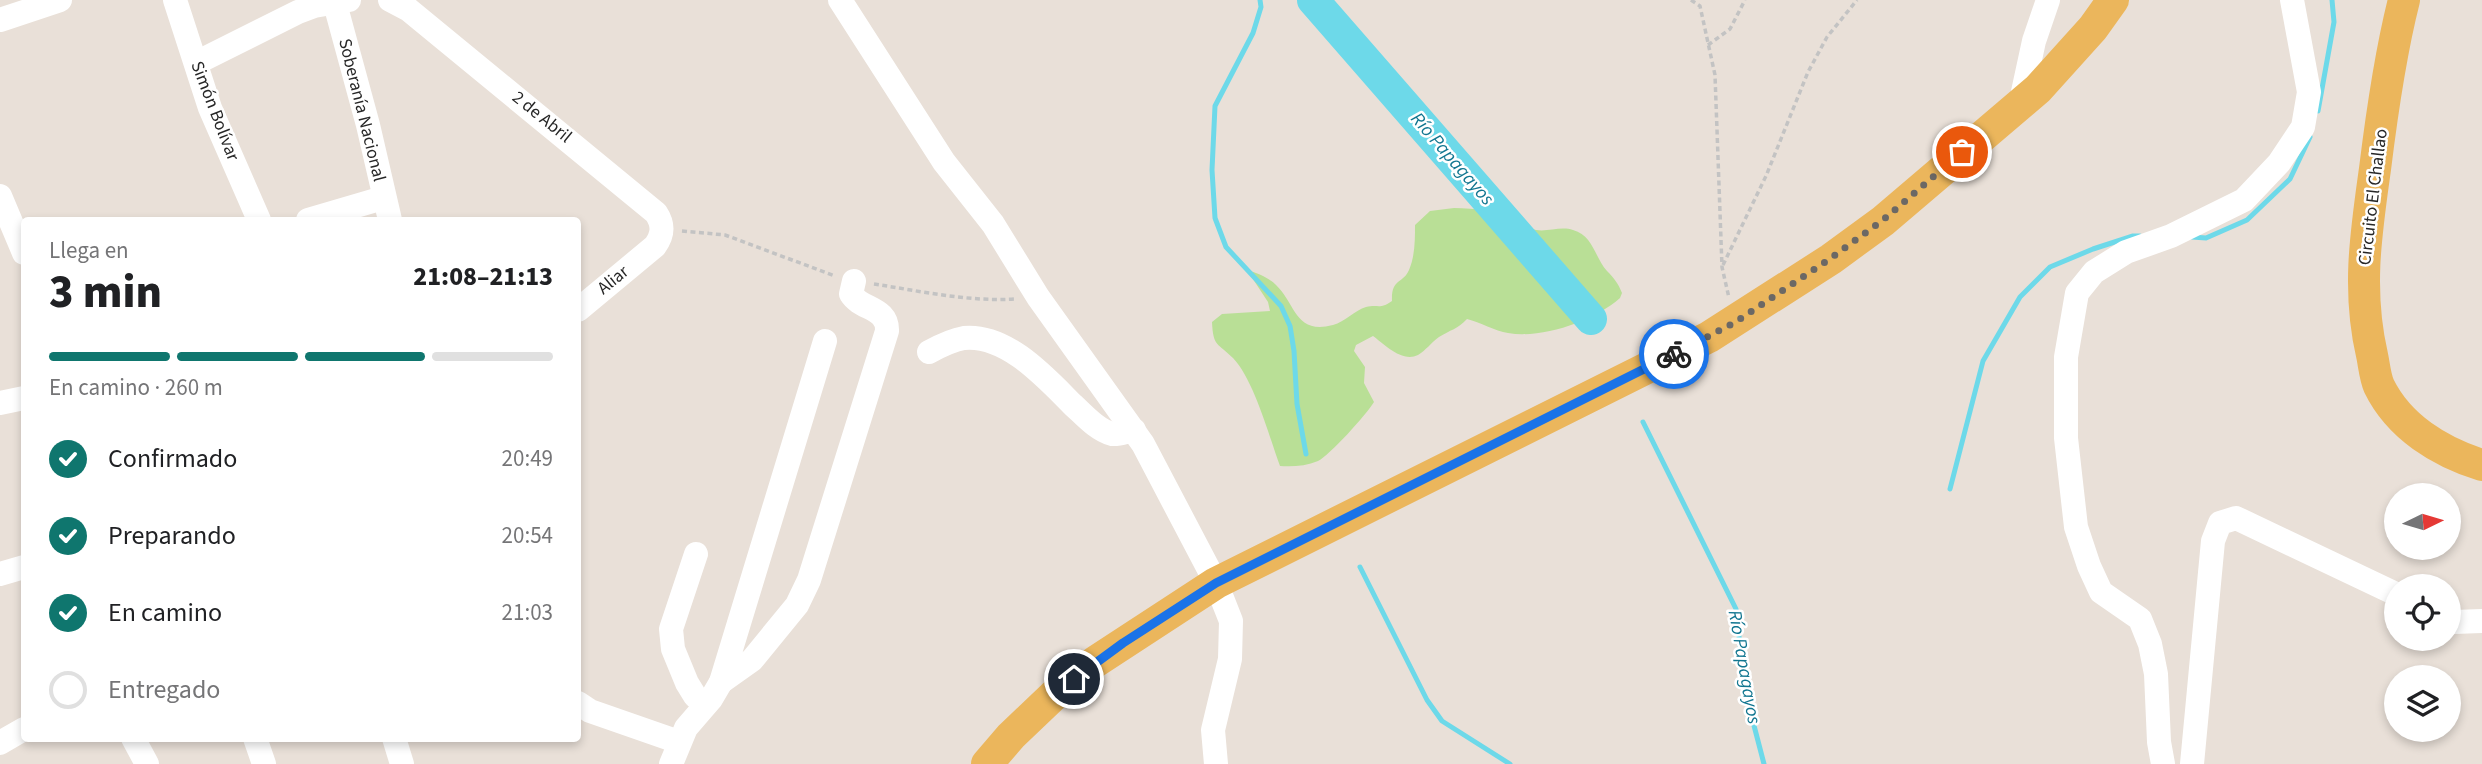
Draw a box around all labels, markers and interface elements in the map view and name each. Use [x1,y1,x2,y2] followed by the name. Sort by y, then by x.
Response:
[332,36,392,184] street label: Soberanía Nacional
[185,58,246,165] street label: Simón Bolívar
[507,85,577,149] street label: 2 de Abril
[1404,107,1500,212] water label: Río Papagayos
[1932,122,1992,182] pin
[2352,127,2394,267] street label: Circuito El Challao
[1943,133,1981,171] icon: bag
[49,234,129,267] text: Llega en
[413,258,553,295] text: 21:08–21:13
[592,259,635,300] street label: Aliar
[49,260,162,325] text: 3 min
[1639,319,1709,389] courier
[1655,335,1693,373] icon: bike
[49,371,223,404] text: En camino · 260 m
[49,440,87,478] icon: check
[108,440,237,477] text: Confirmado
[502,442,553,475] text: 20:49
[2384,483,2460,560] north arrow
[2384,483,2461,742] map controls
[49,517,87,555] icon: check
[108,517,236,554] text: Preparando
[502,519,553,552] text: 20:54
[2384,574,2461,651] button: locate
[49,594,87,632] icon: check
[108,594,222,631] text: En camino
[502,596,553,629] text: 21:03
[1721,608,1767,727] water label: Río Papagayos
[1044,649,1104,709] pin
[1055,660,1093,698] icon: home
[2384,665,2461,742] button: layers
[108,671,220,708] text: Entregado

